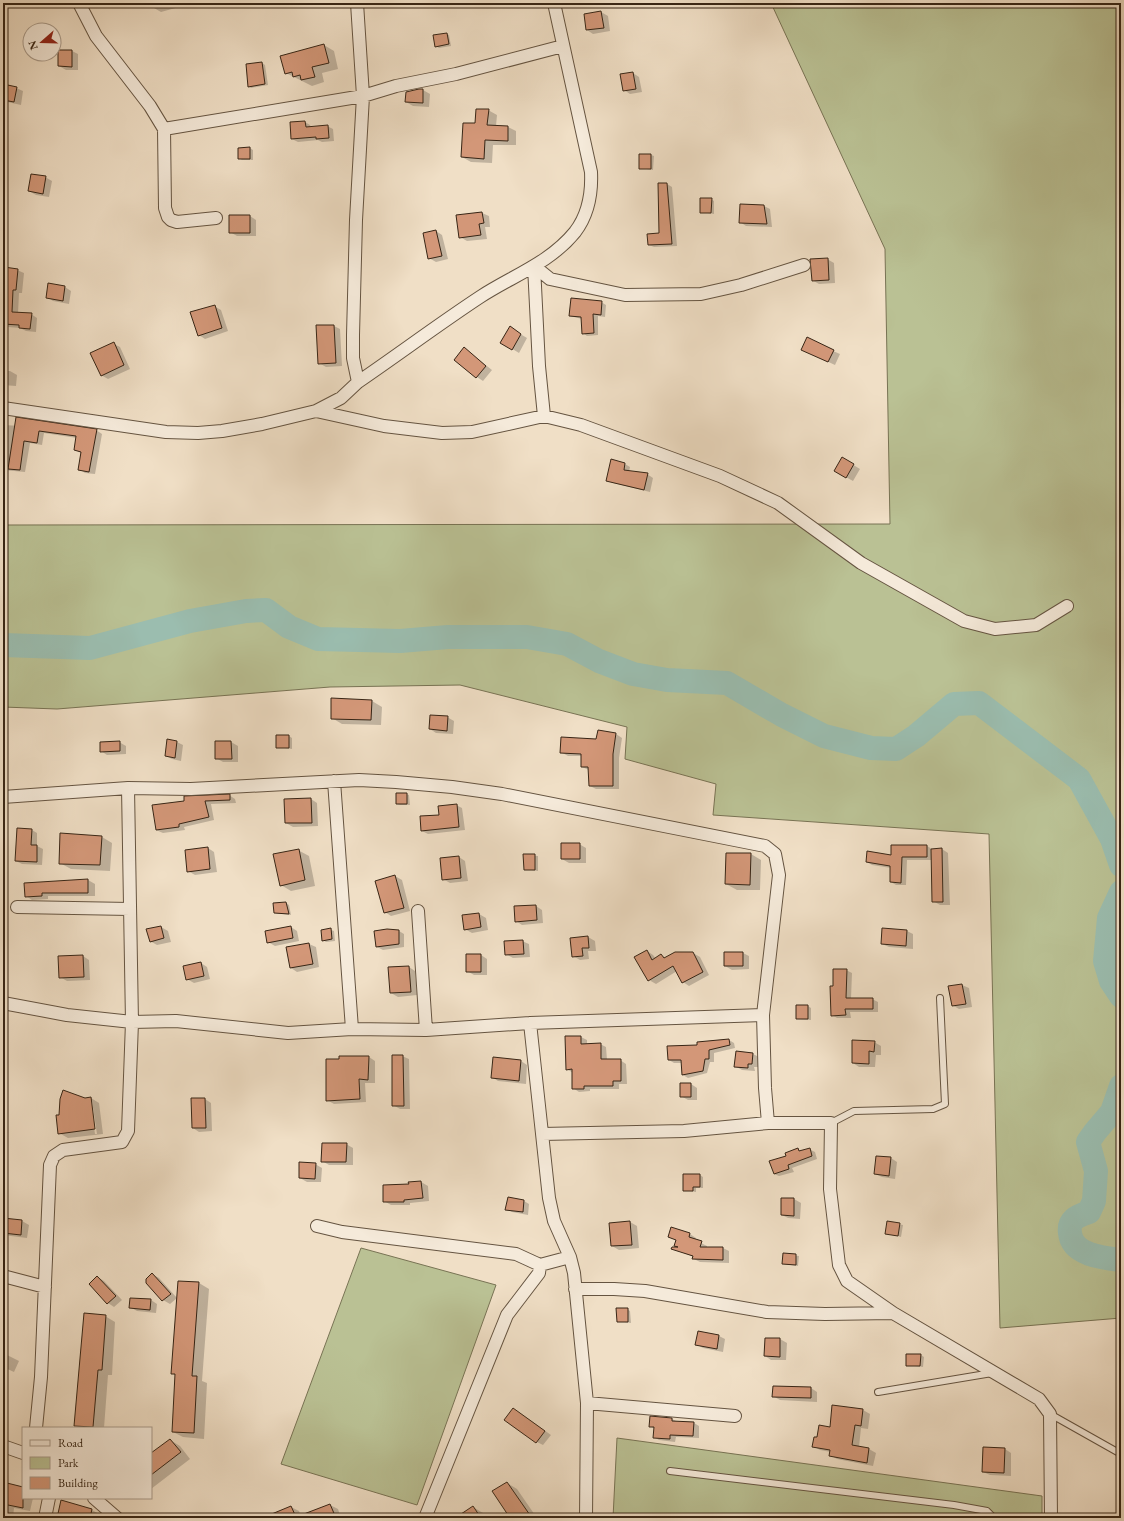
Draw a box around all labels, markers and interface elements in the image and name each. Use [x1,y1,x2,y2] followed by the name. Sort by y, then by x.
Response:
[22,22,62,62] north arrow
[24,39,41,52] text: N
[22,1427,152,1499] legend
[58,1435,84,1451] text: Road
[58,1455,79,1471] text: Park
[58,1475,99,1491] text: Building

